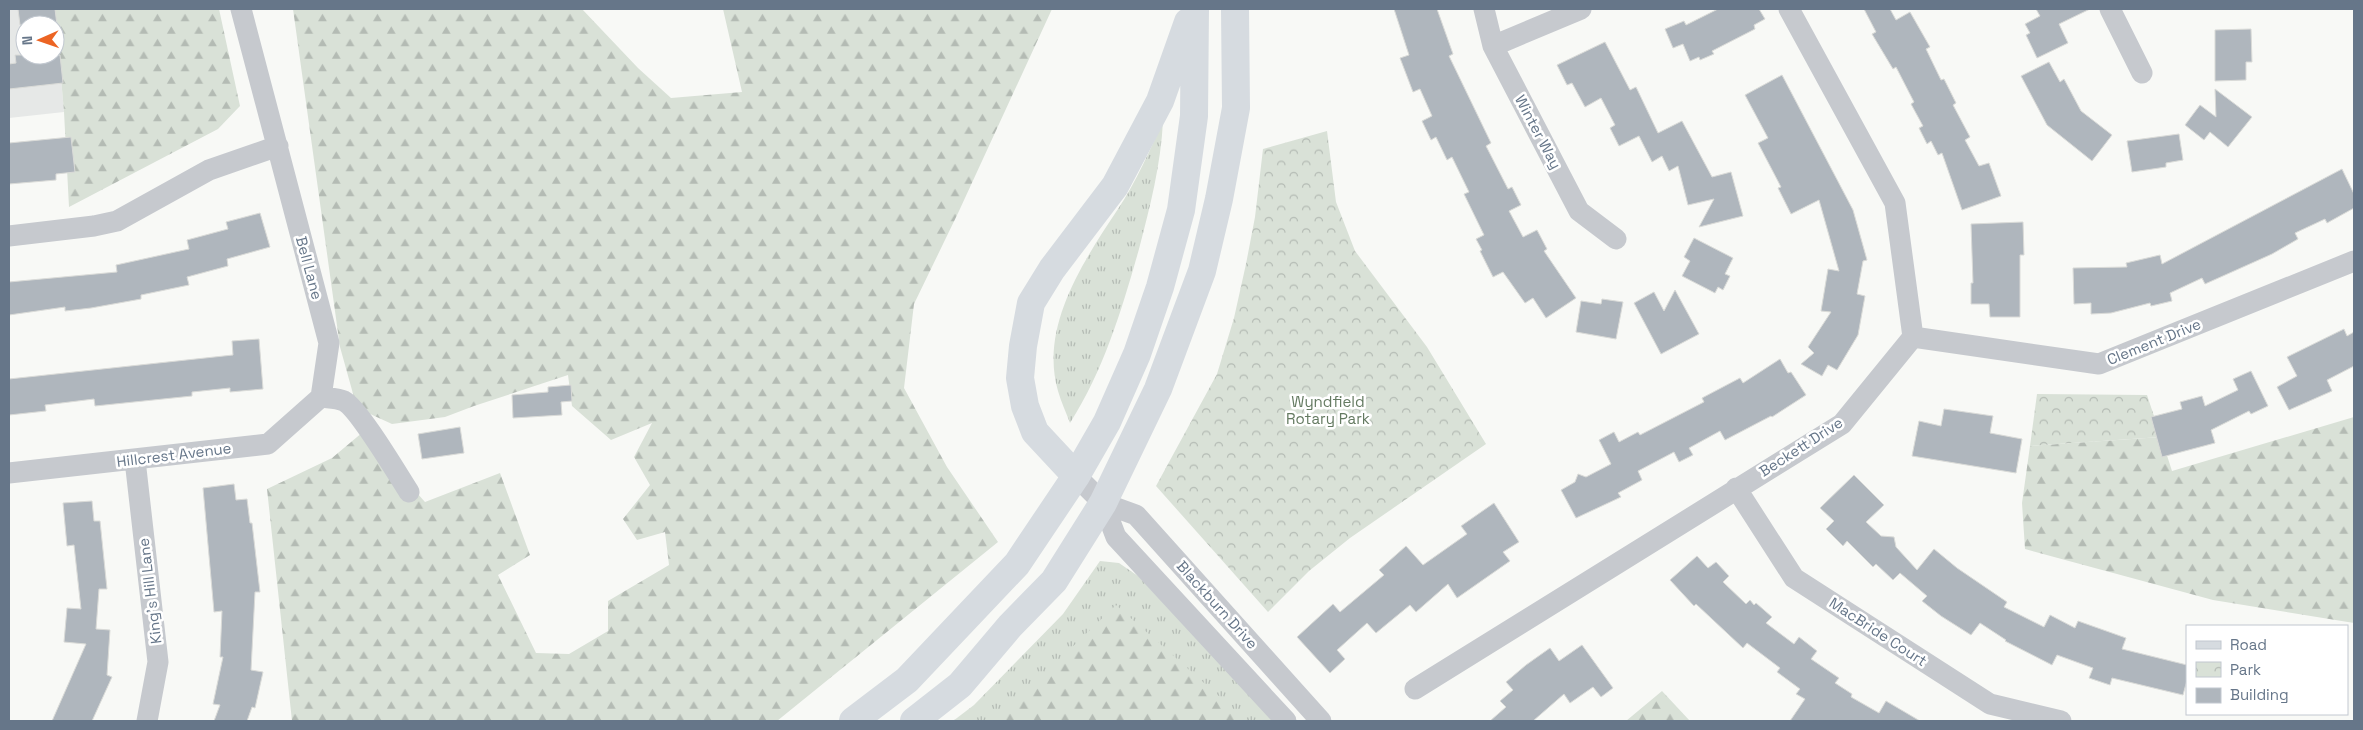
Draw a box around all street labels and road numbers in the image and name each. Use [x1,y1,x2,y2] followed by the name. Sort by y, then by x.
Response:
[1511,91,1566,172] street label: Winter Way
[292,234,327,302] street label: Bell Lane
[2104,314,2204,369] street label: Clement Drive
[1755,412,1846,481] street label: Beckett Drive
[116,438,232,471] street label: Hillcrest Avenue
[134,537,165,645] street label: King's Hill Lane
[1173,556,1262,653] street label: Blackburn Drive
[1826,593,1931,670] street label: MacBride Court

